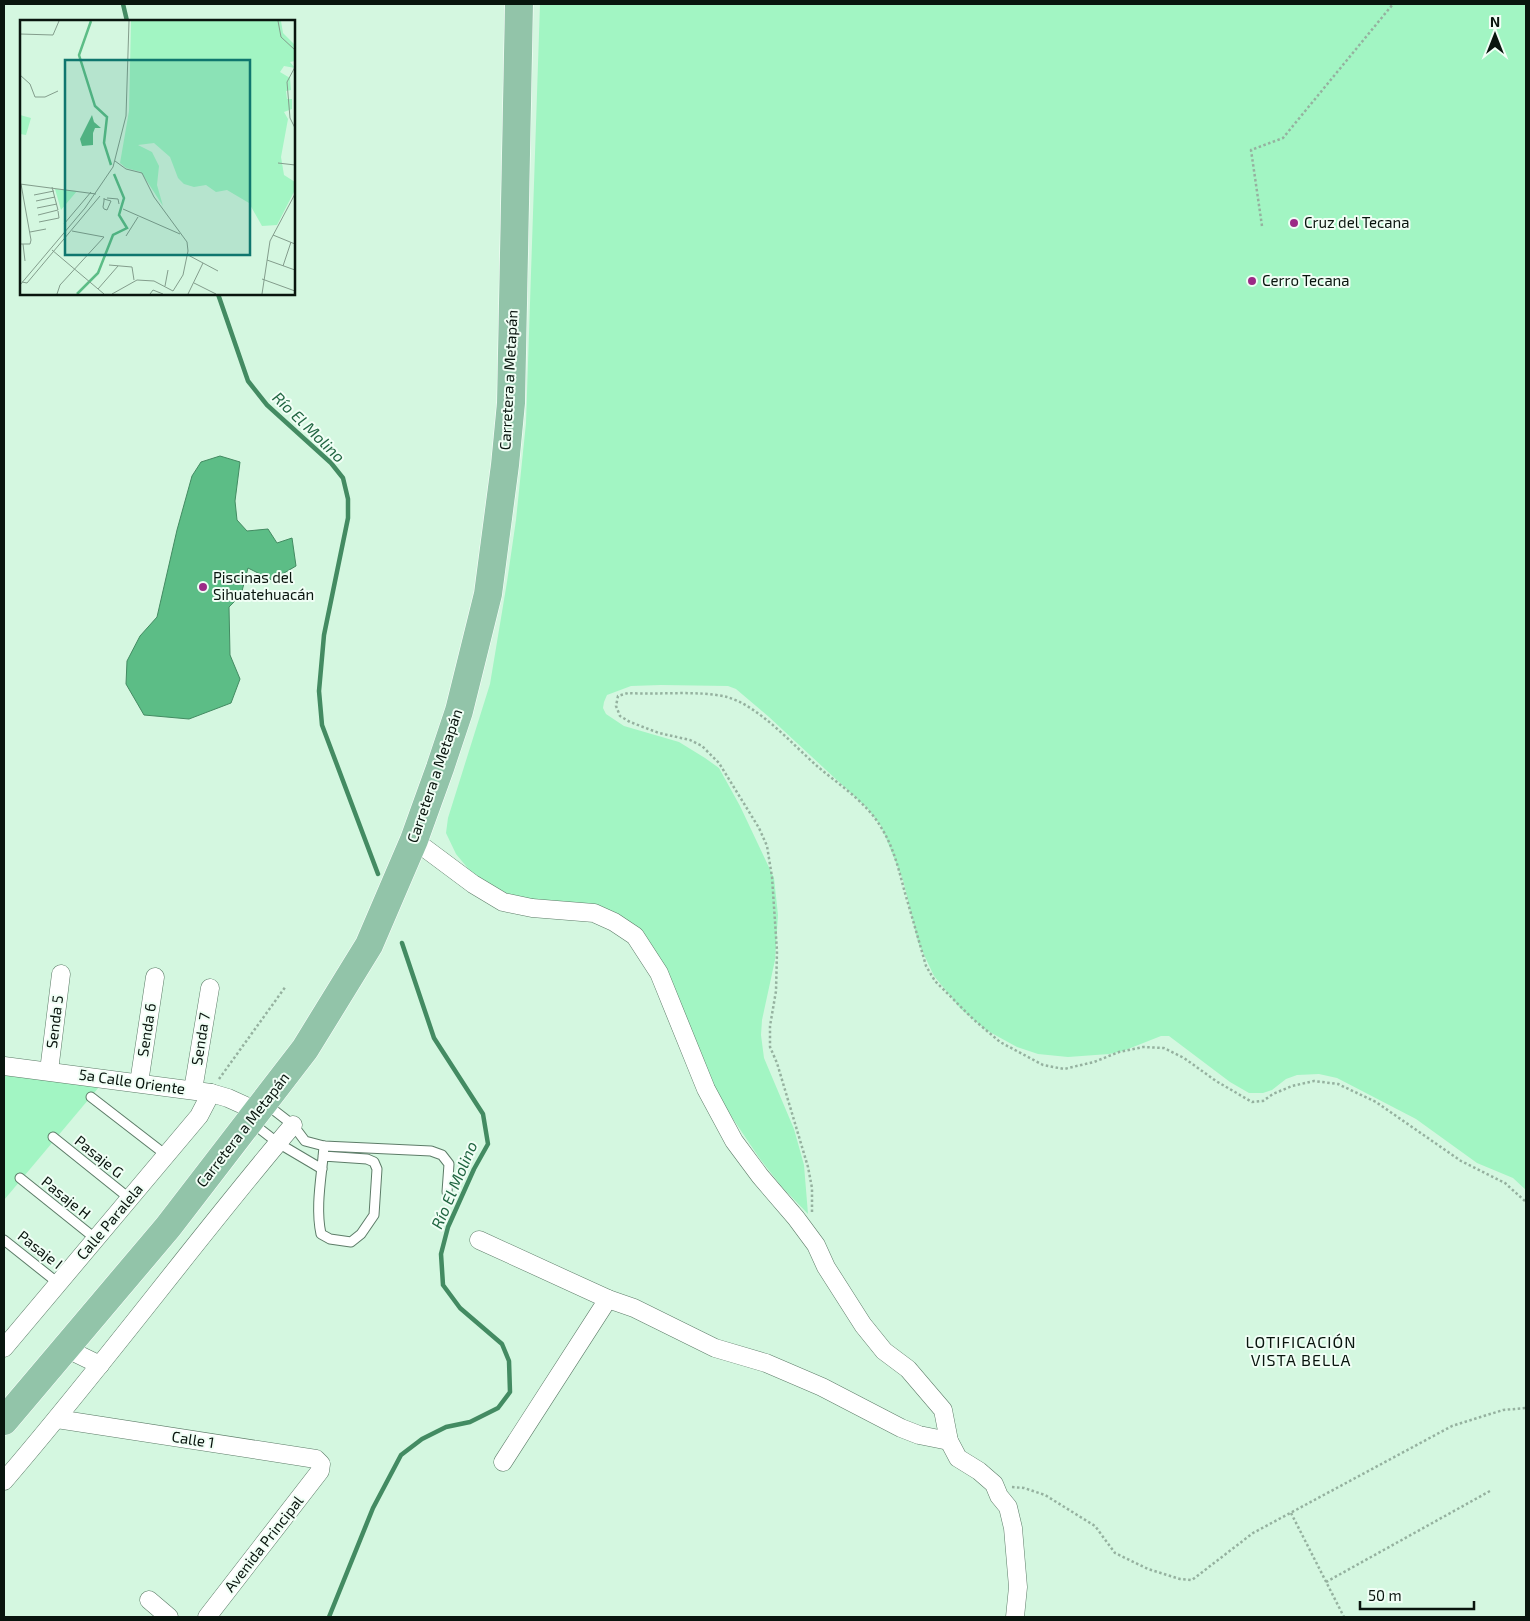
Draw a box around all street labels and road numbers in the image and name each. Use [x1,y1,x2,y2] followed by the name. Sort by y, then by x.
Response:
[495,309,521,451] street label: Carretera a Metapán
[403,706,465,845] street label: Carretera a Metapán
[42,994,66,1049] street label: Senda 5
[133,1002,159,1058] street label: Senda 6
[187,1011,213,1066] street label: Senda 7
[78,1065,186,1097] street label: 5a Calle Oriente
[192,1069,293,1190] street label: Carretera a Metapán
[71,1131,128,1182] street label: Pasaje G
[38,1172,95,1223] street label: Pasaje H
[72,1180,146,1263] street label: Calle Paralela
[14,1226,67,1273] street label: Pasaje I
[170,1427,216,1451] street label: Calle 1
[220,1491,307,1595] street label: Avenida Principal

